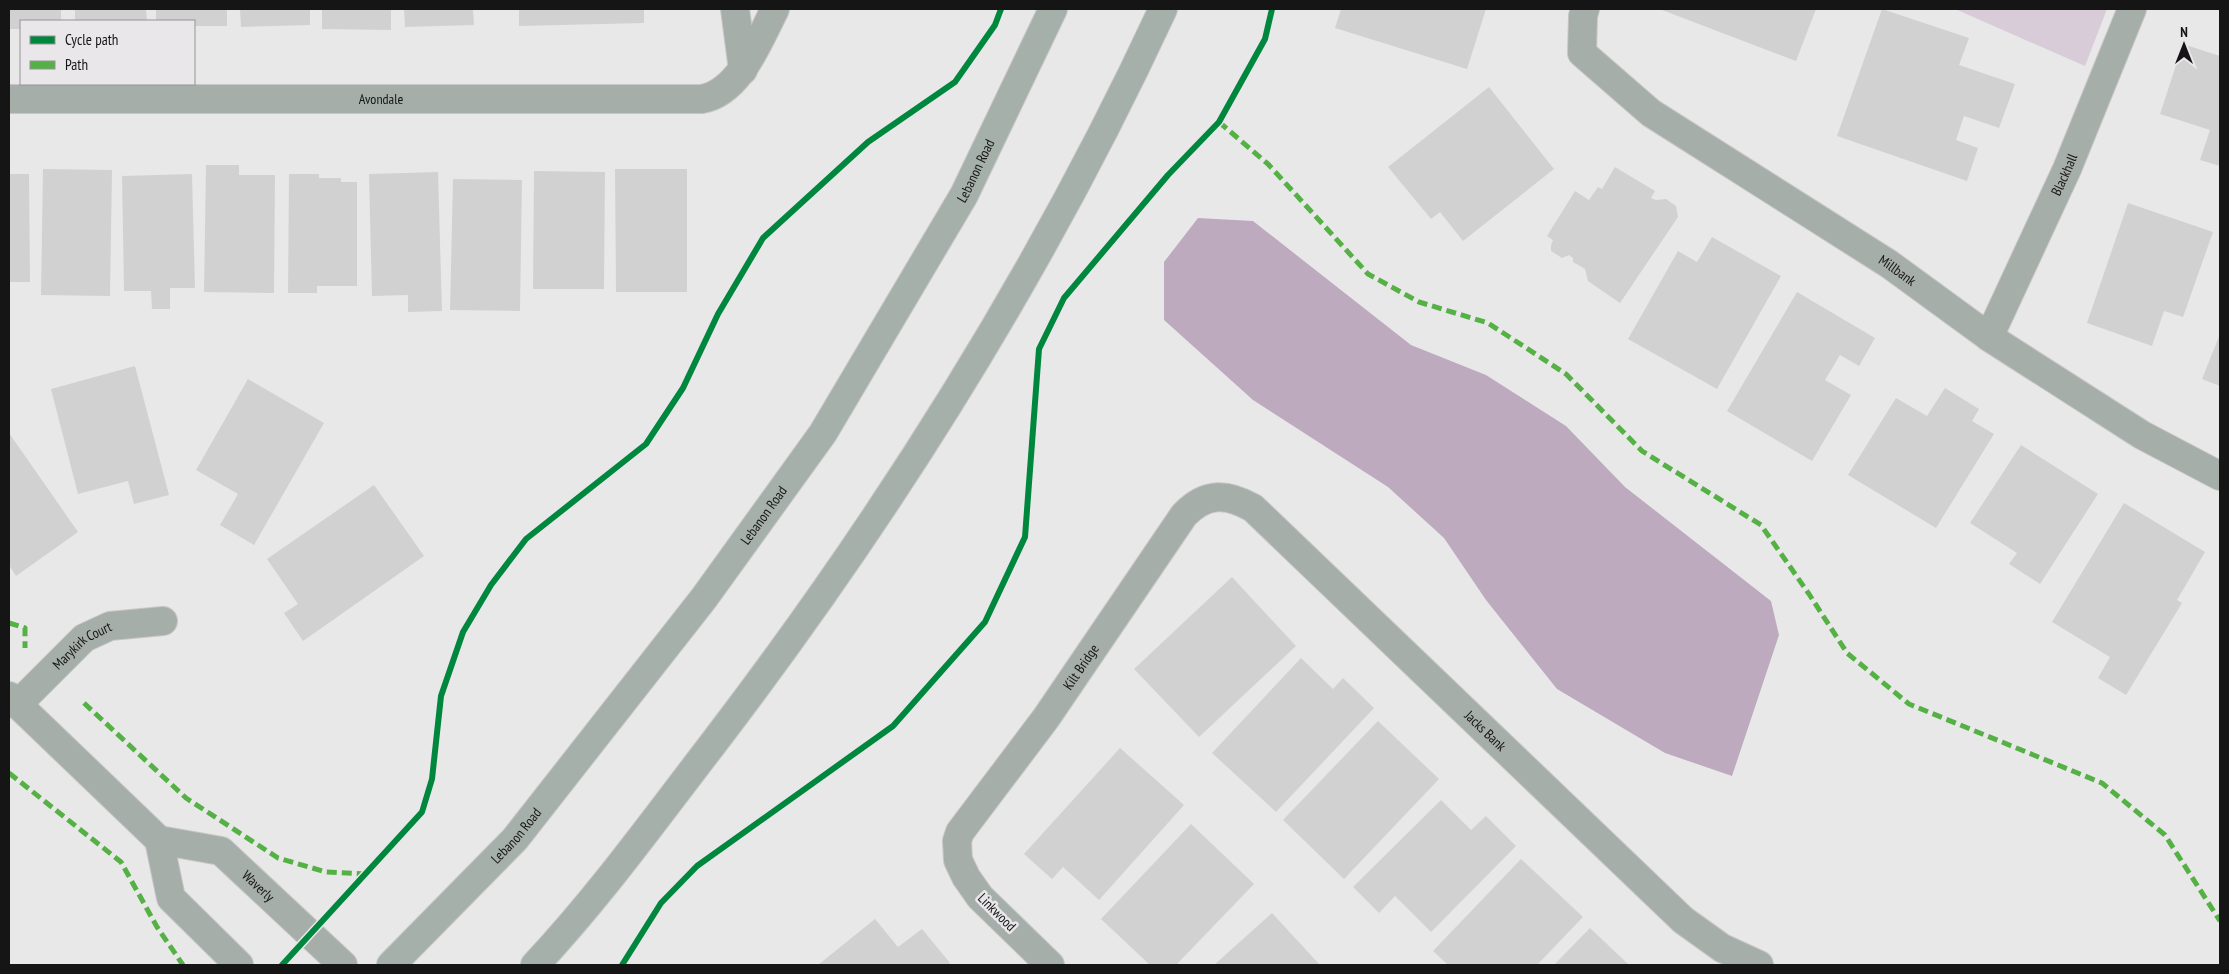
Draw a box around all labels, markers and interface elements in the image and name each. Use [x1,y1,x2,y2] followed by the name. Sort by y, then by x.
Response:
[20,20,195,85] legend
[2159,20,2209,70] north arrow
[2180,23,2188,41] text: N
[65,30,118,49] text: Cycle path
[65,55,88,74] text: Path
[359,90,404,108] street label: Avondale
[953,136,998,206] street label: Lebanon Road
[2047,150,2082,198] street label: Blackhall
[1875,251,1920,290] street label: Millbank
[736,482,791,548] street label: Lebanon Road
[49,617,115,673] street label: Marykirk Court
[1059,640,1103,693] street label: Kilt Bridge
[1460,706,1511,755] street label: Jacks Bank
[487,804,545,867] street label: Lebanon Road
[238,866,279,906] street label: Waverly
[974,889,1020,935] street label: Linkwood

